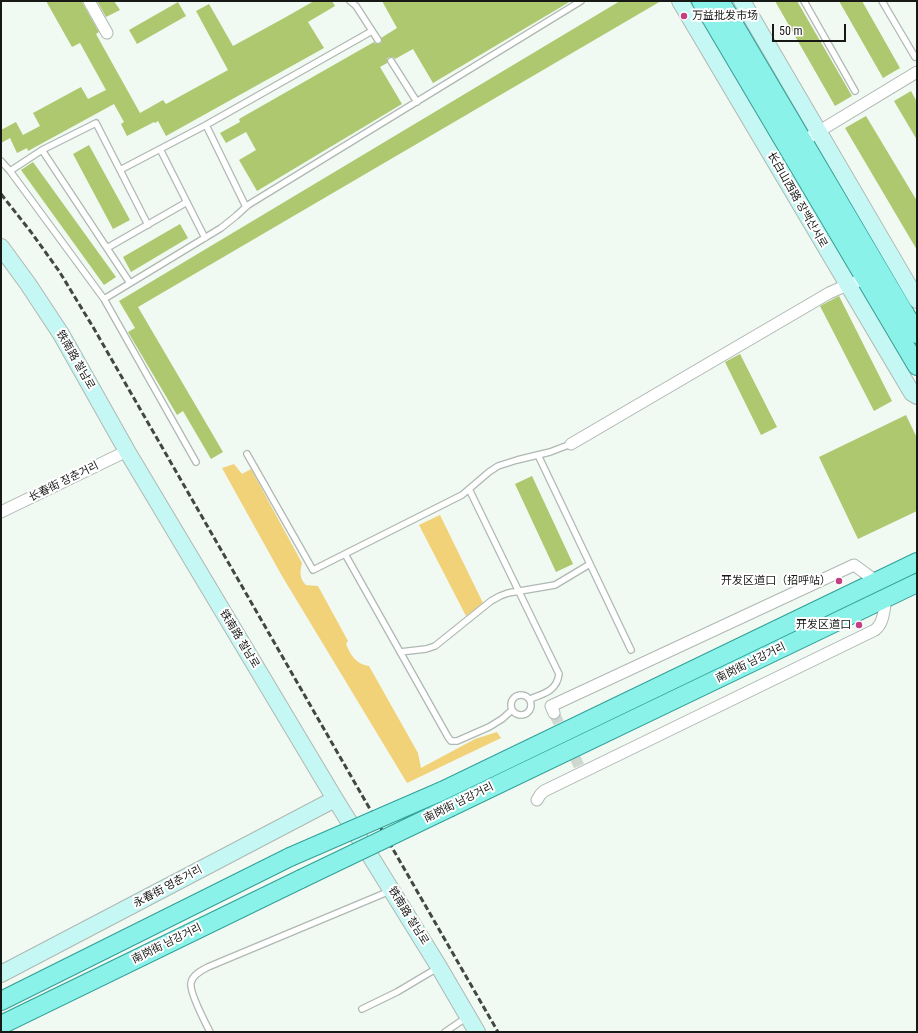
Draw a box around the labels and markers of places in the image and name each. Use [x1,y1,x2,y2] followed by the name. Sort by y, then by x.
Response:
[692,9,758,23] place label: 万益批发市场
[679,11,689,21] marker: 万益批发市场
[721,574,831,588] place label: 开发区道口（招呼站）
[834,576,844,586] marker: 开发区道口（招呼站）
[796,618,851,632] place label: 开发区道口
[854,620,864,630] marker: 开发区道口

